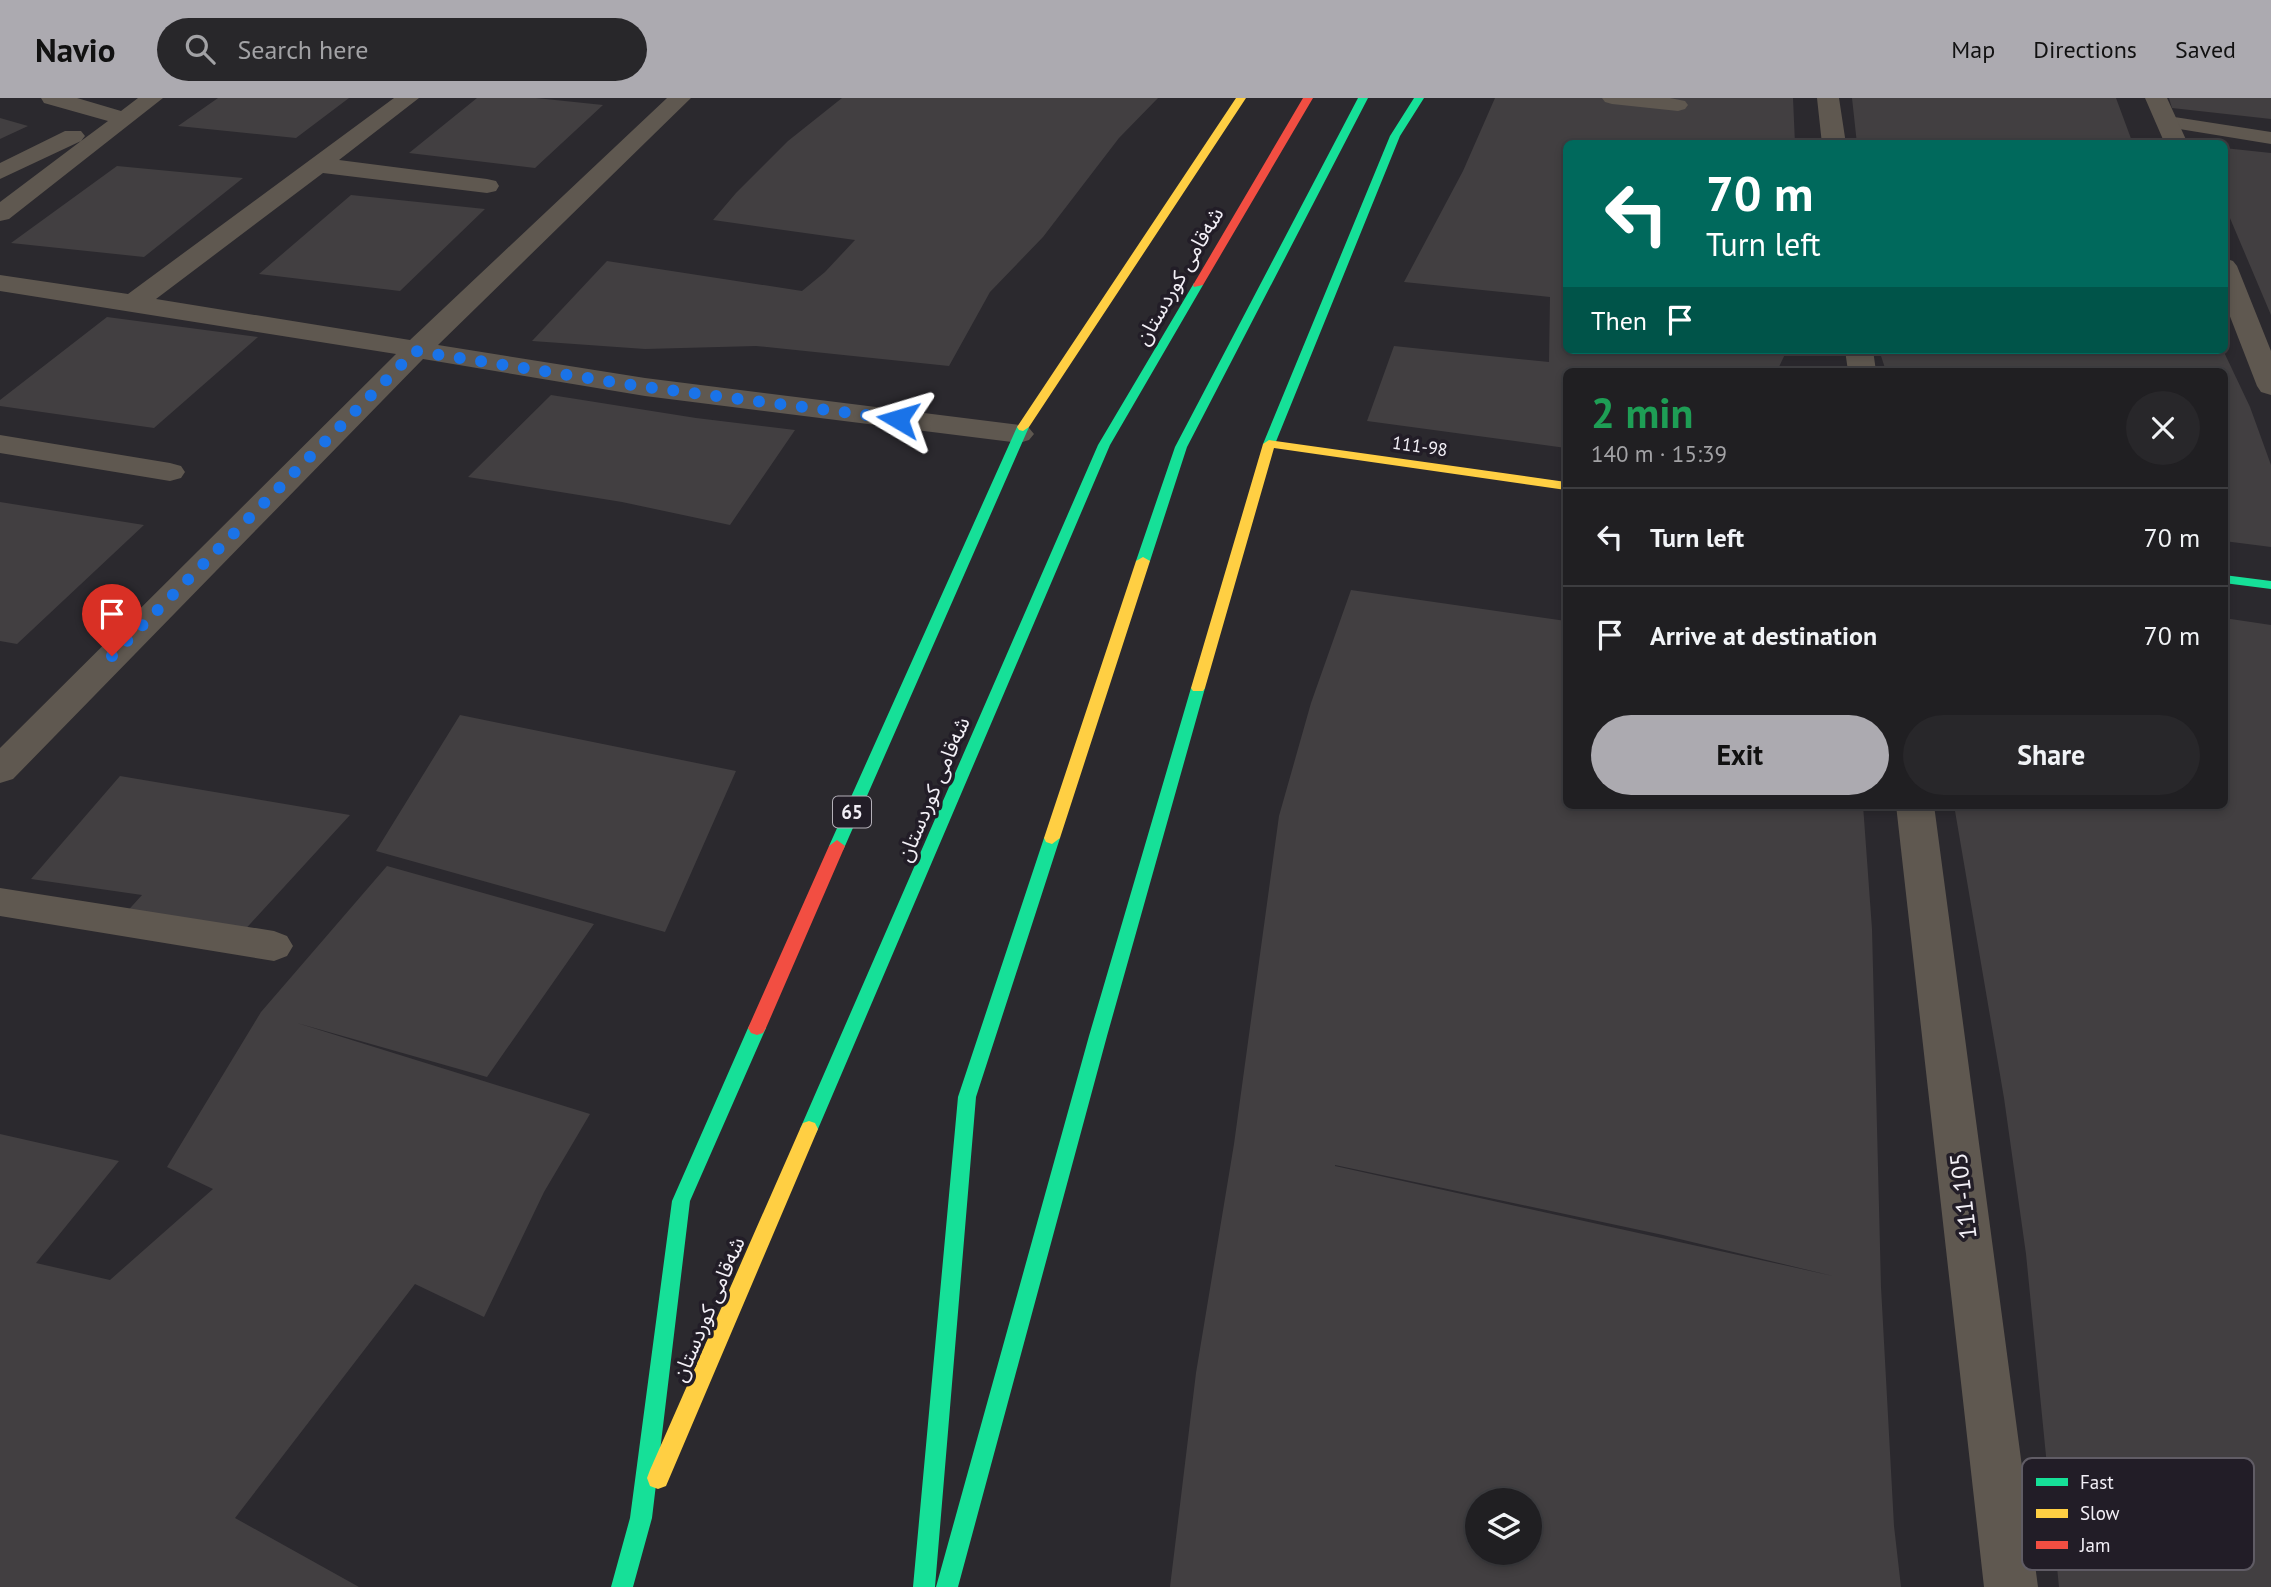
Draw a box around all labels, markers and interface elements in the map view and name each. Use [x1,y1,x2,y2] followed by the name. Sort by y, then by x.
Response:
[157,18,647,81] search box
[35,28,115,71] text: Navio
[181,30,219,68] icon: search
[237,33,369,66] text: Search here
[1951,34,1995,65] text: Map
[2033,34,2137,65] text: Directions
[2175,34,2236,65] text: Saved
[1706,161,1813,225] text: 70 m
[1591,168,1682,259] icon: left
[1129,202,1229,350] street label: شەقامی کوردستان
[1706,223,1821,265] text: Turn left
[1661,301,1699,339] icon: arrive
[1591,304,1647,337] text: Then
[861,382,935,456] position arrow
[1591,385,1693,440] text: 2 min
[2126,391,2200,465] button: close
[1391,431,1449,461] street label: 111-98
[1591,439,1727,468] text: 140 m · 15:39
[1591,518,1629,556] icon: left
[1650,521,1744,554] text: Turn left
[2144,521,2200,554] text: 70 m
[82,584,142,656] pin
[93,595,131,633] icon: arrive
[1591,616,1629,654] icon: arrive
[1650,619,1877,652] text: Arrive at destination
[2144,619,2200,652] text: 70 m
[890,713,976,865] street label: شەقامی کوردستان
[1591,715,1889,795] button: Exit
[1903,715,2200,795] button: Share
[833,796,871,828] road number: 65
[1942,1151,1984,1241] street label: 111-105
[665,1233,751,1385] street label: شەقامی کوردستان
[2022,1458,2254,1570] legend
[2080,1470,2114,1494] text: Fast
[1465,1488,1542,1565] map controls
[1465,1488,1542,1565] button: layers
[2080,1501,2120,1525] text: Slow
[2079,1533,2110,1557] text: Jam

